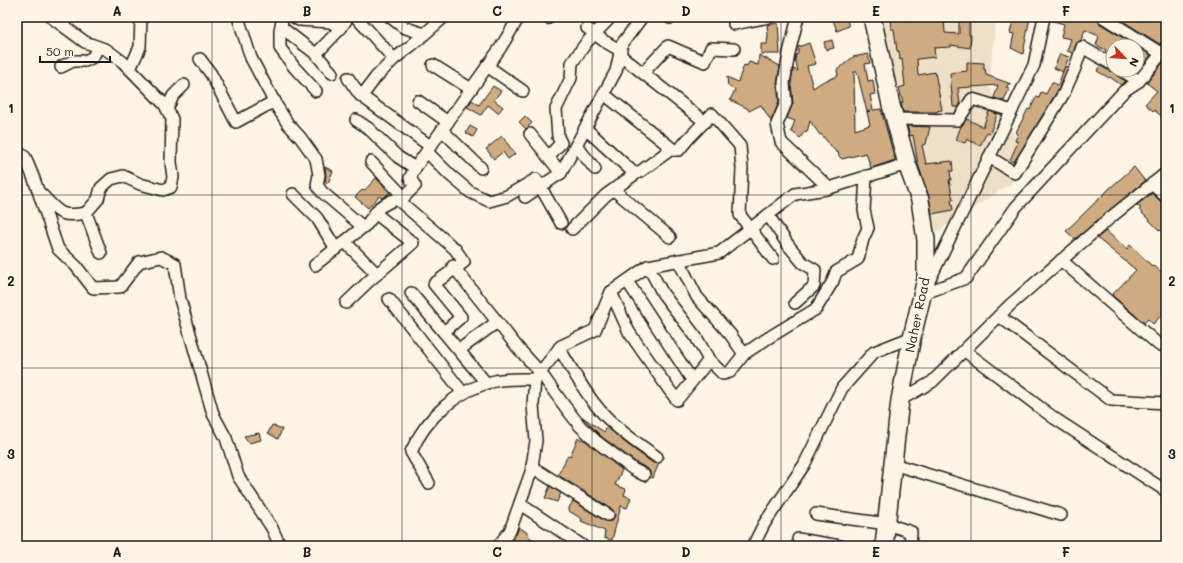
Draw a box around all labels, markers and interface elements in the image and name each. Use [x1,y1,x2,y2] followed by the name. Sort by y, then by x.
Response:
[112,2,122,19] text: A
[303,2,312,19] text: B
[492,2,502,19] text: C
[681,2,691,19] text: D
[872,2,880,19] text: E
[1062,2,1070,19] text: F
[40,38,110,64] scale bar
[1105,38,1145,78] north arrow
[46,43,74,59] text: 50 m
[1126,55,1143,69] text: N
[8,99,14,116] text: 1
[1169,99,1175,116] text: 1
[7,272,15,289] text: 2
[1168,272,1176,289] text: 2
[900,276,933,354] street label: Naher Road
[7,445,15,462] text: 3
[1168,445,1176,462] text: 3
[112,543,122,560] text: A
[303,543,312,560] text: B
[492,543,502,560] text: C
[681,543,691,560] text: D
[872,543,880,560] text: E
[1062,543,1070,560] text: F

